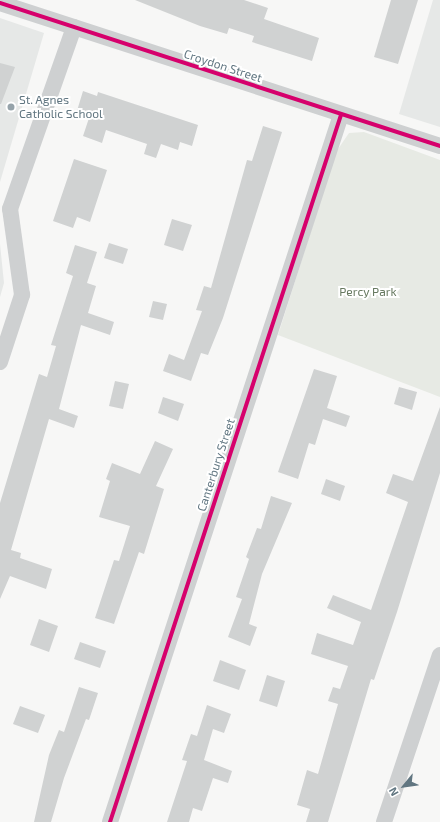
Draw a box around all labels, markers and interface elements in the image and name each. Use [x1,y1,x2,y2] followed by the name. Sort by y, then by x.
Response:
[182,47,264,85] street label: Croydon Street
[19,93,103,121] place label: St. Agnes Catholic School
[6,102,16,112] marker: St. Agnes Catholic School
[339,285,397,299] park label: Percy Park
[194,417,238,513] street label: Canterbury Street
[384,766,424,806] north arrow
[385,785,401,799] text: N

